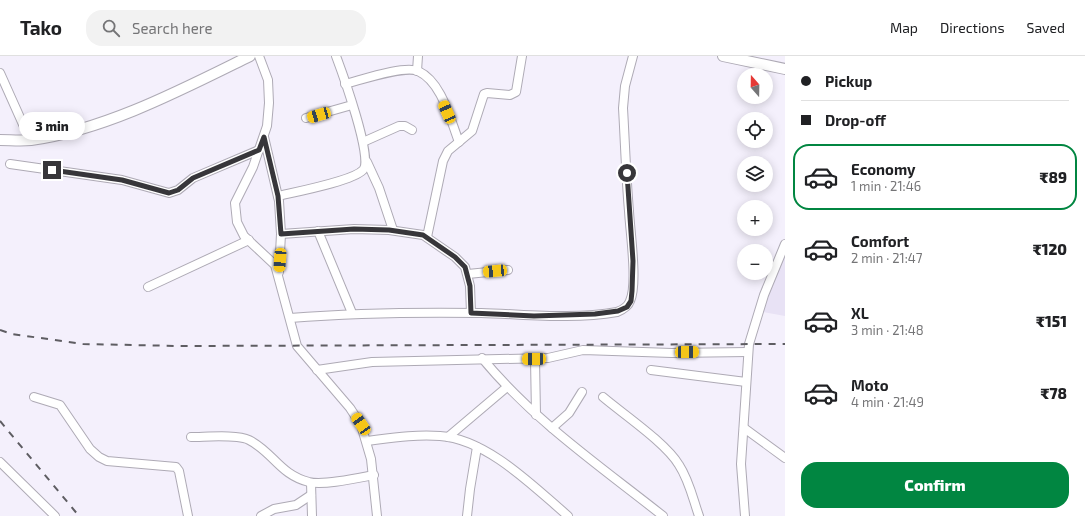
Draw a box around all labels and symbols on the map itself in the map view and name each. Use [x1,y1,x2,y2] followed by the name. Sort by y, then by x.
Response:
[737,68,773,104] north arrow
[437,99,457,125] car
[306,106,332,124] car
[19,112,85,140] callout: 3 min
[43,161,61,179] route end
[618,164,636,182] route start
[273,248,287,272] car
[483,264,507,278] car
[675,346,699,358] car
[522,353,546,365] car
[349,411,373,437] car

